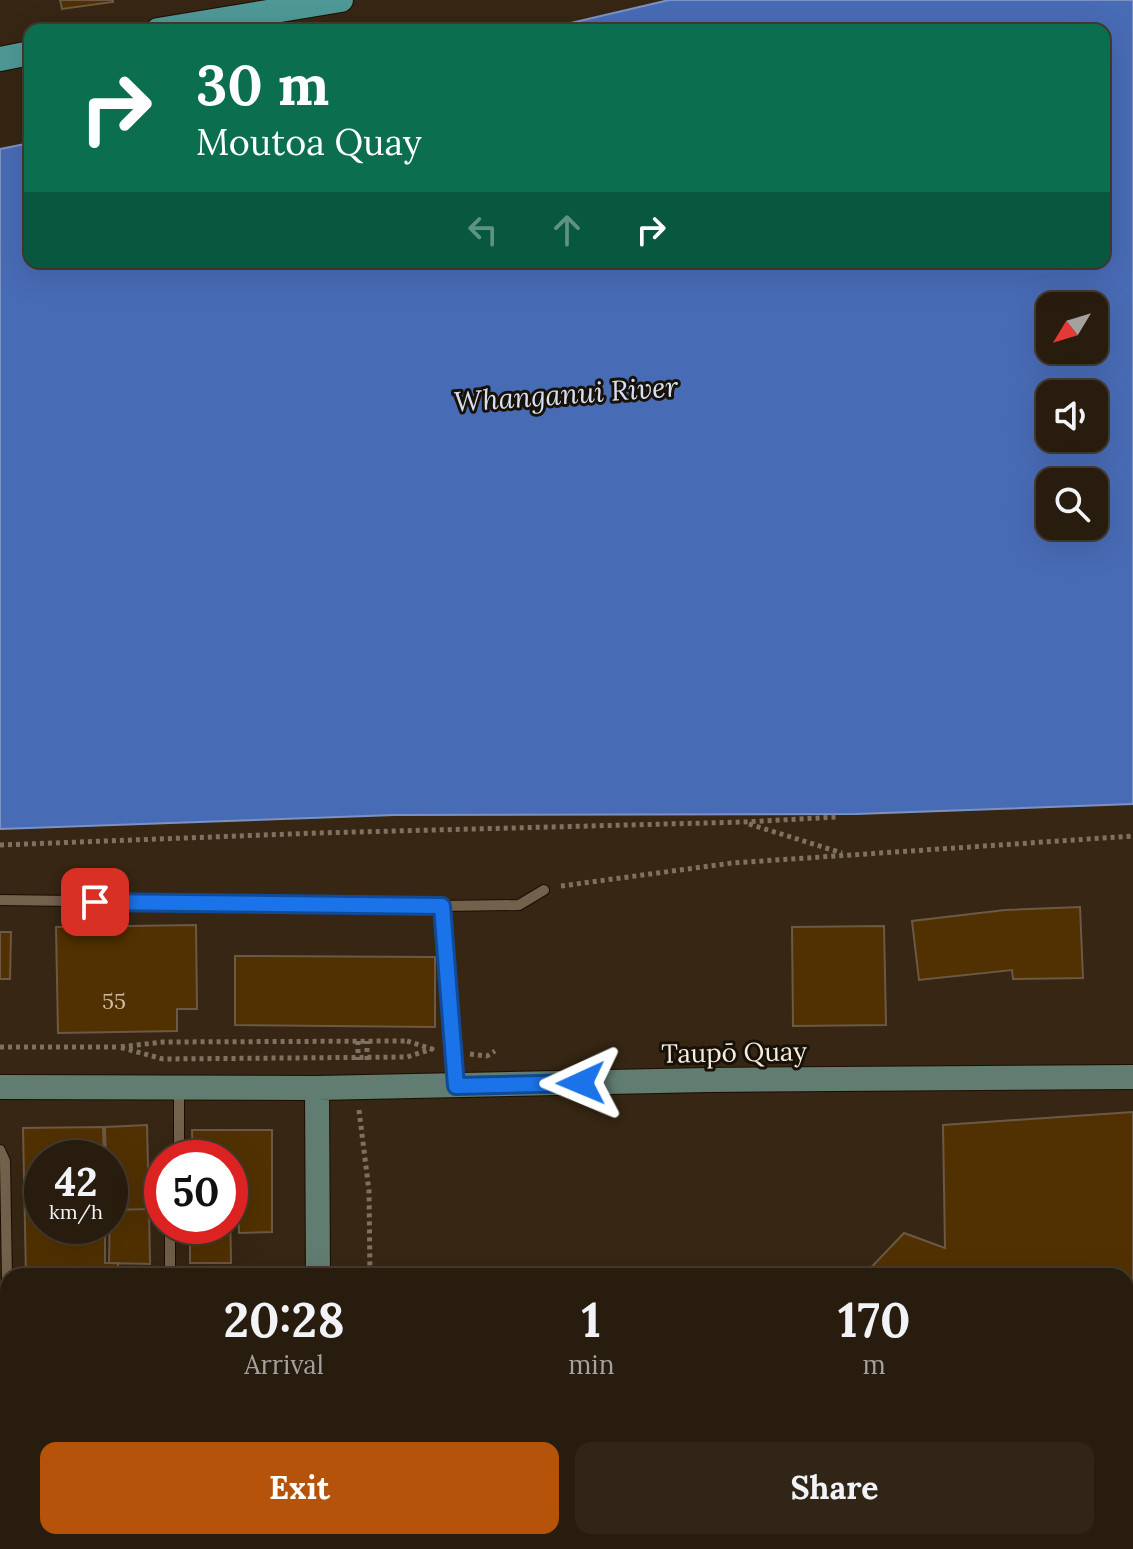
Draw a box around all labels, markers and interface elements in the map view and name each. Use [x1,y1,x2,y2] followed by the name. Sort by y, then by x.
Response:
[196,49,329,120] text: 30 m
[64,56,168,160] icon: right
[196,119,422,165] text: Moutoa Quay
[461,208,505,252] icon: left
[545,208,589,252] icon: ahead
[629,208,673,252] icon: right
[1036,292,1108,364] north arrow
[1036,292,1108,540] map controls
[453,368,680,420] water label: Whanganui River
[1036,380,1108,452] button: sound
[1036,468,1108,540] button: search
[61,868,129,936] pin
[73,880,117,924] icon: arrive
[102,987,126,1015] house number: 55
[661,1034,807,1070] street label: Taupō Quay
[539,1041,623,1125] position arrow
[144,1140,248,1244] speed limit sign: 50
[54,1156,98,1207] text: 42
[49,1199,103,1224] text: km/h
[223,1289,345,1350] text: 20:28
[582,1289,601,1350] text: 1
[838,1289,910,1350] text: 170
[244,1348,324,1381] text: Arrival
[568,1348,614,1381] text: min
[863,1348,886,1381] text: m
[40,1442,559,1534] button: Exit
[575,1442,1094,1534] button: Share

